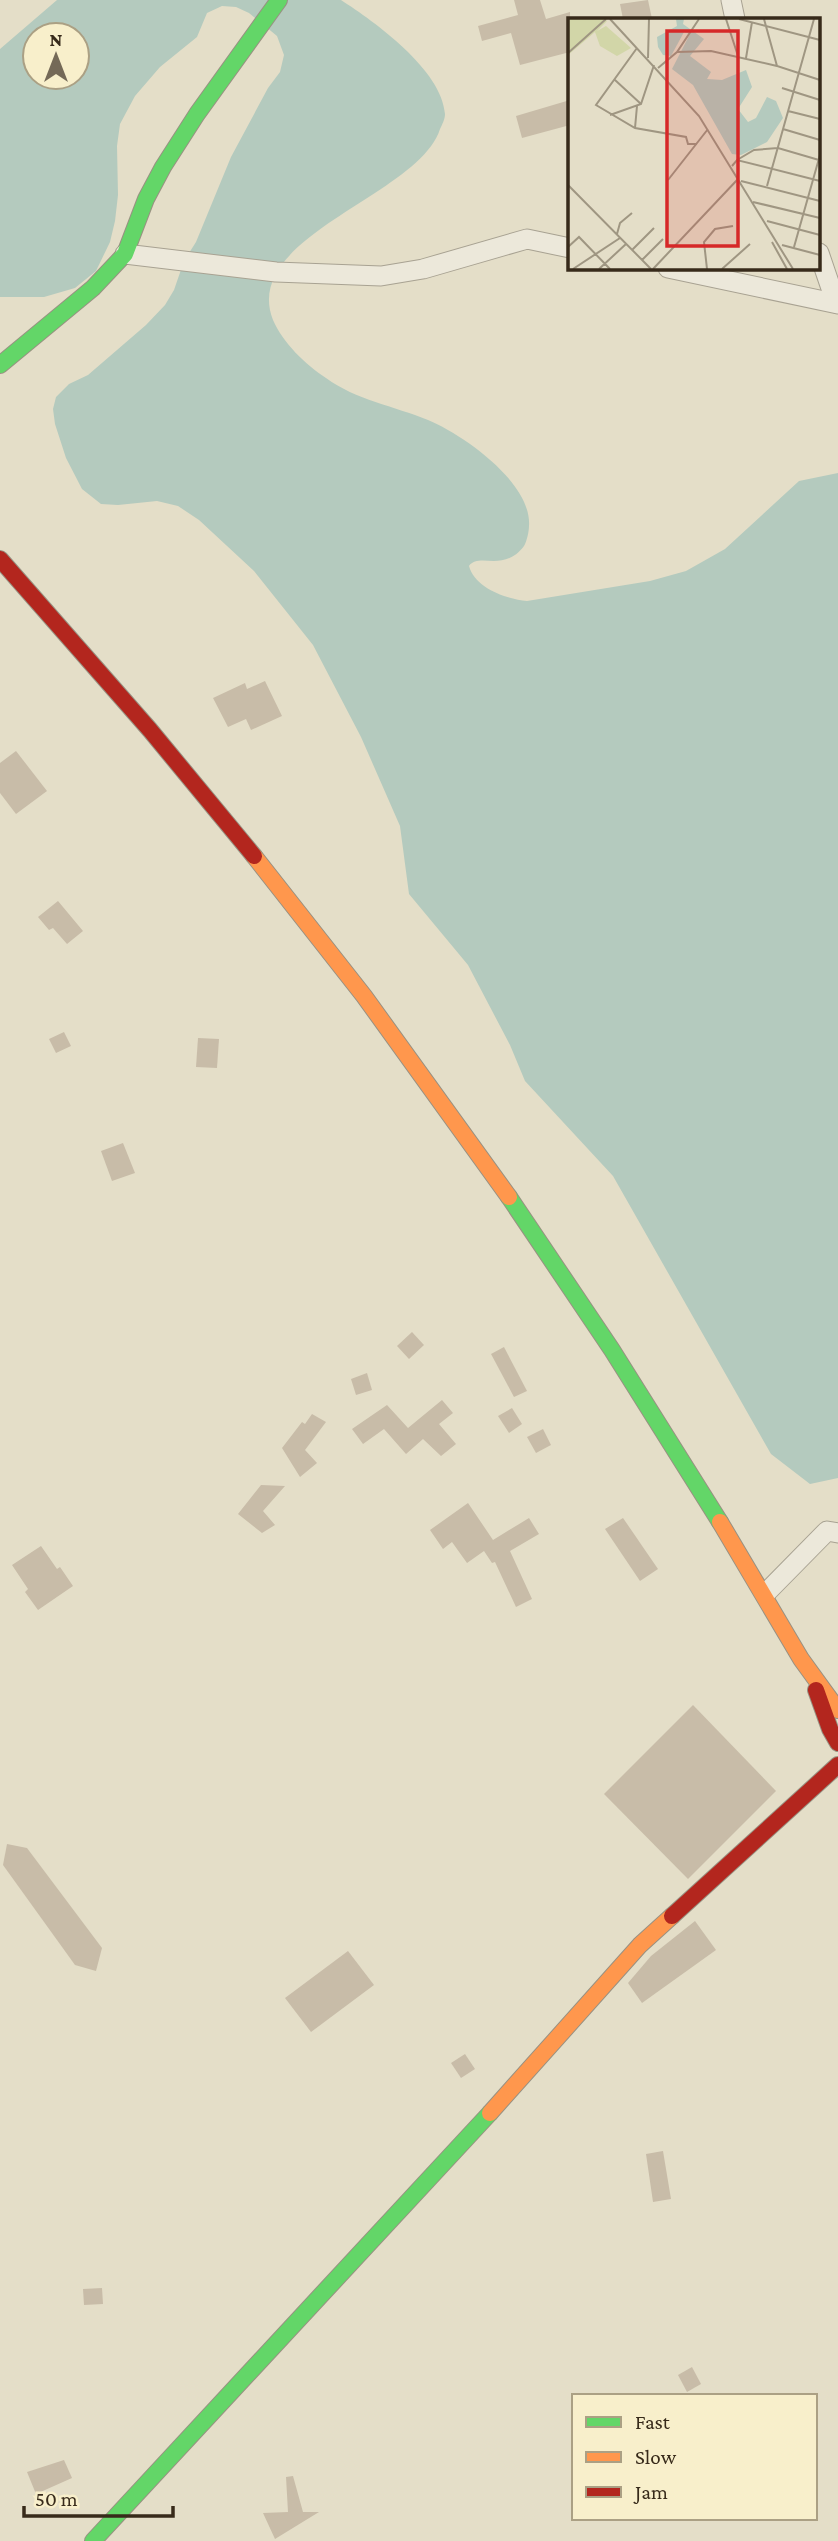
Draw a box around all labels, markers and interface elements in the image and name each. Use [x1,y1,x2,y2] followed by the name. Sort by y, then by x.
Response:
[568,18,820,270] inset map
[21,21,91,91] north arrow
[50,29,63,50] text: N
[572,2394,817,2520] legend
[635,2410,671,2434] text: Fast
[635,2445,677,2469] text: Slow
[24,2474,173,2518] scale bar
[633,2480,668,2504] text: Jam
[35,2487,78,2511] text: 50 m

